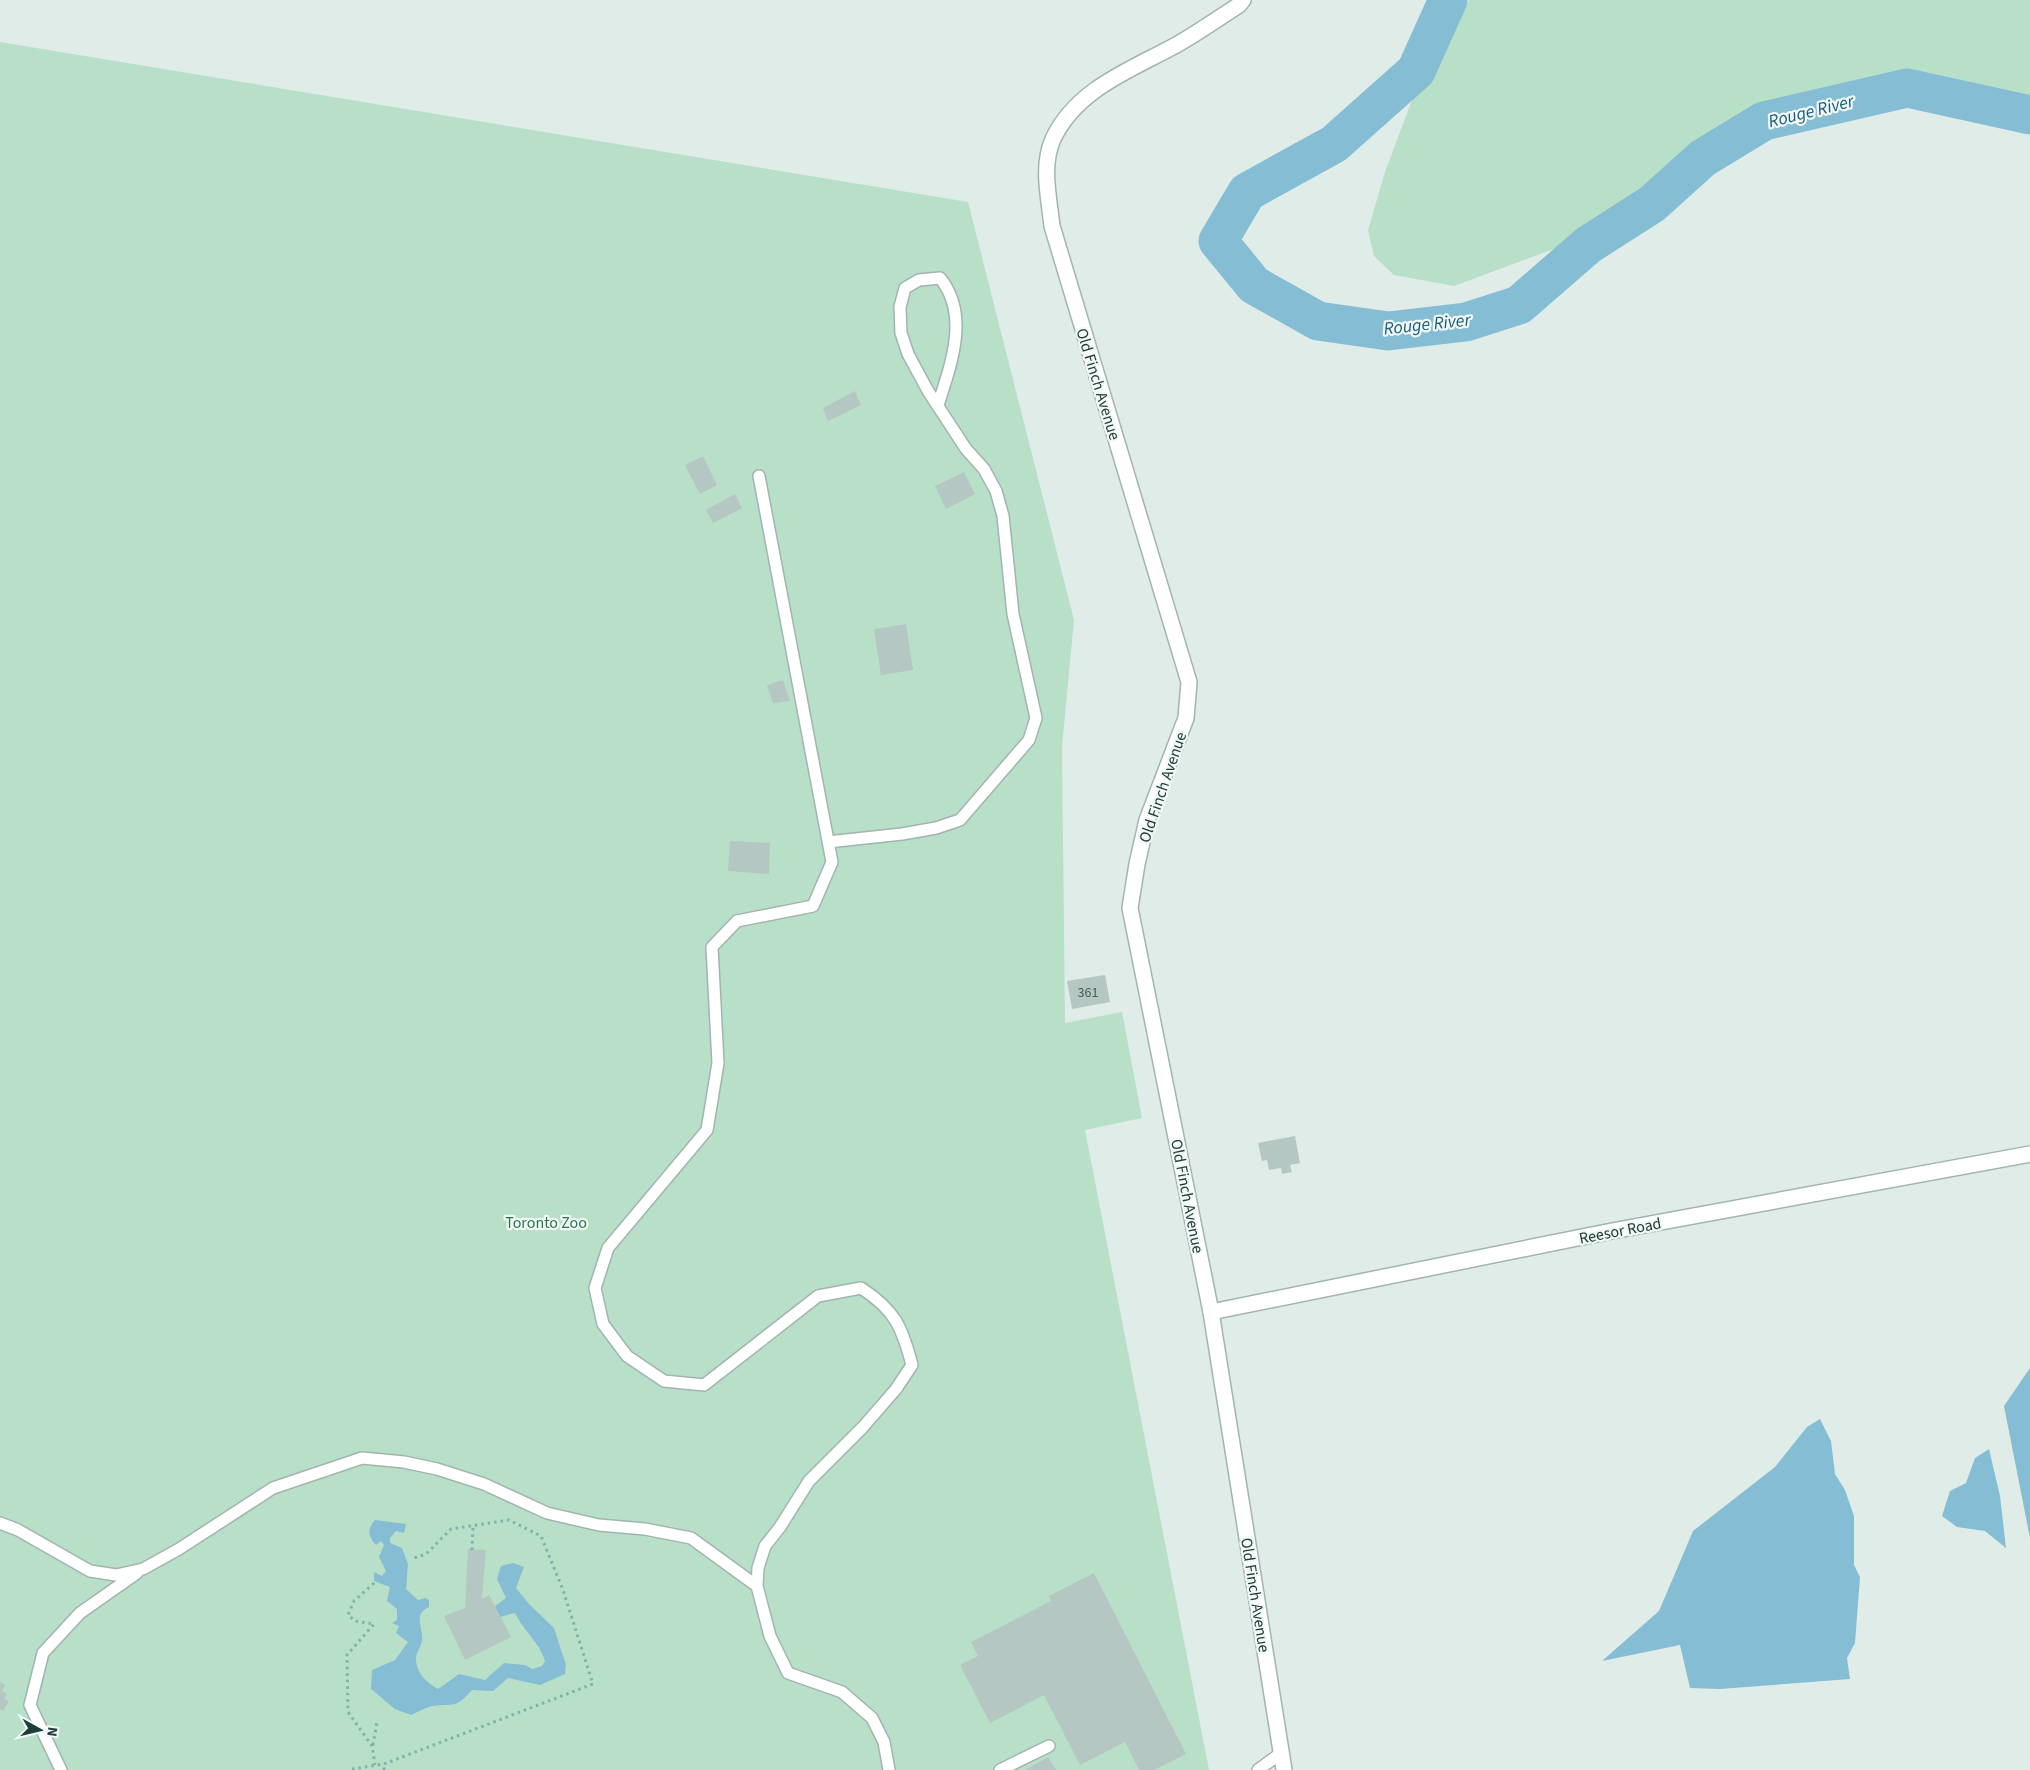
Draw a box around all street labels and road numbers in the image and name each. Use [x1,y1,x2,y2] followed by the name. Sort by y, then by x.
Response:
[1071,326,1126,443] street label: Old Finch Avenue
[1134,729,1192,846] street label: Old Finch Avenue
[1165,1137,1209,1255] street label: Old Finch Avenue
[1577,1212,1663,1250] street label: Reesor Road
[1235,1536,1275,1654] street label: Old Finch Avenue

